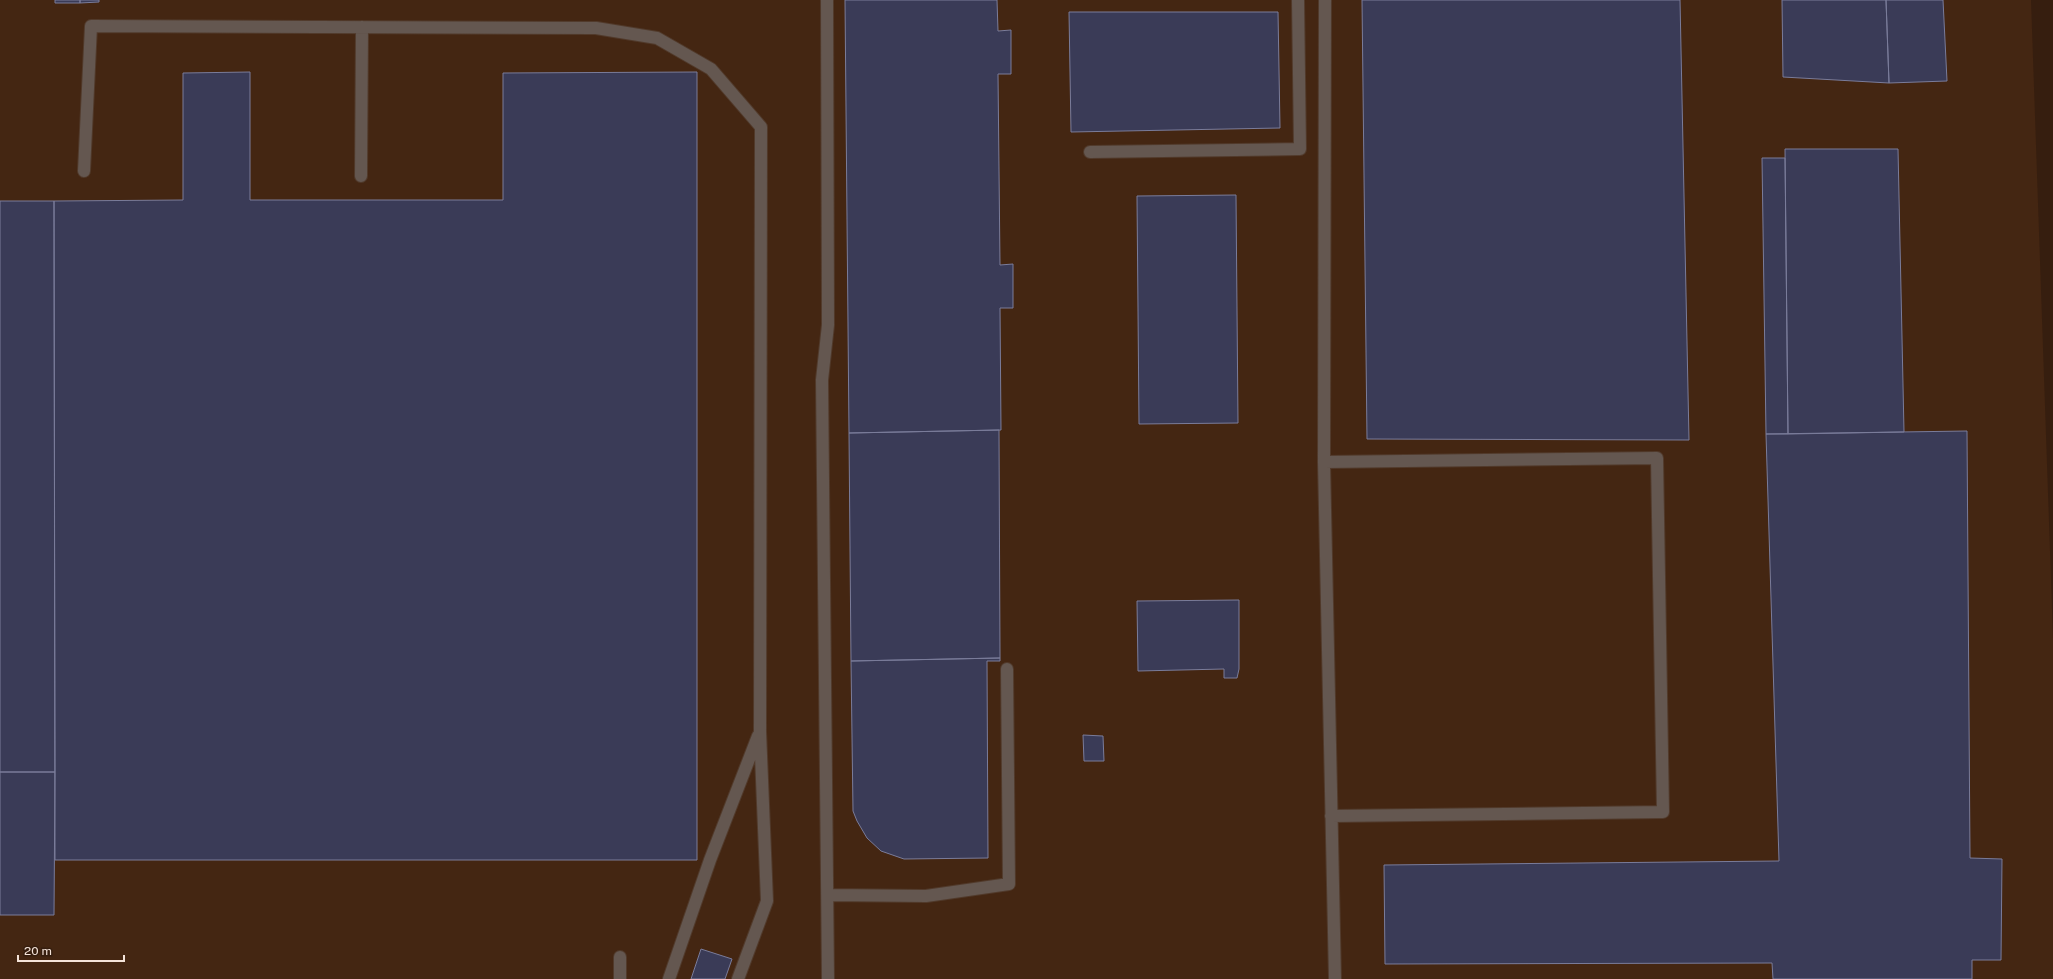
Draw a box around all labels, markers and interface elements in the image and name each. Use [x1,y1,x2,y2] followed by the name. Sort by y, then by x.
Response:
[18,937,124,963] scale bar
[24,944,52,958] text: 20 m

